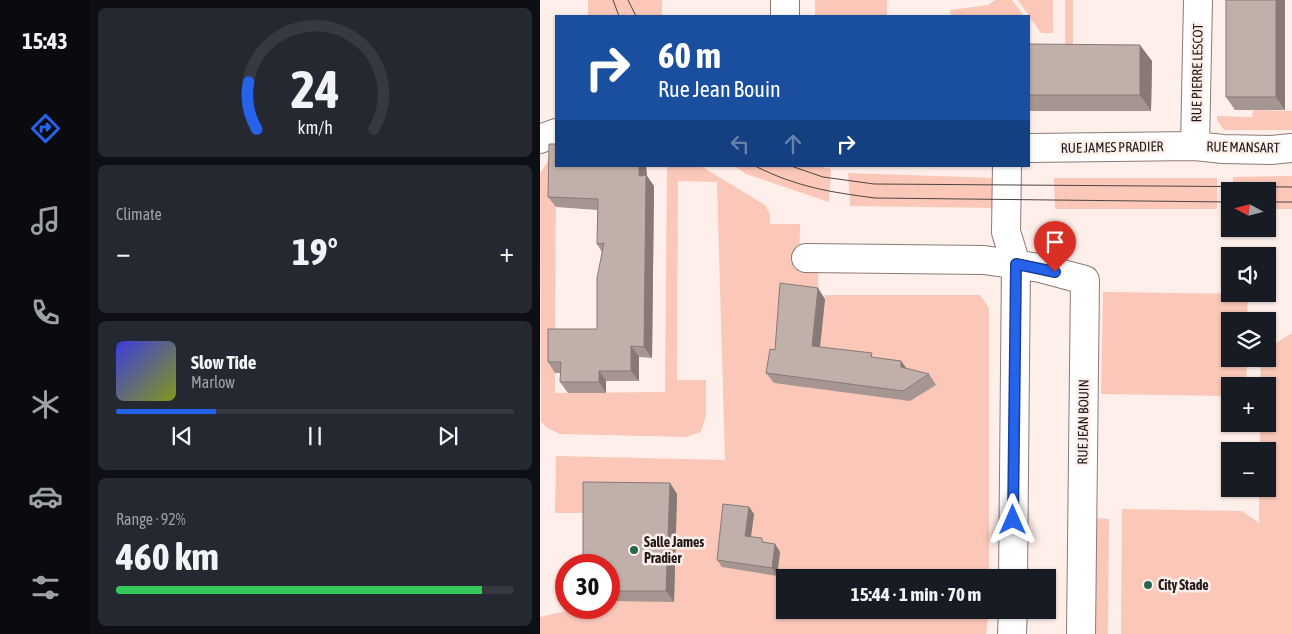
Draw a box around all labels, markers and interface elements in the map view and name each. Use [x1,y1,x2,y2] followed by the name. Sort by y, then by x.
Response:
[1188,23,1206,123] street label: RUE PIERRE LESCOT
[22,28,68,54] text: 15:43
[575,35,640,100] icon: right
[658,35,721,75] text: 60 m
[291,59,339,119] text: 24
[658,76,781,102] text: Rue Jean Bouin
[28,111,63,146] icon: directions
[297,117,333,138] text: km/h
[726,130,754,158] icon: left
[779,130,807,158] icon: ahead
[832,130,860,158] icon: right
[1061,138,1163,156] street label: RUE JAMES PRADIER
[1206,138,1280,156] street label: RUE MANSART
[1221,182,1276,238] north arrow
[1221,182,1276,497] map controls
[28,203,63,238] icon: music
[116,205,162,223] text: Climate
[1034,221,1076,272] pin
[1041,228,1069,256] icon: arrive
[292,230,338,273] text: 19°
[116,236,131,268] text: −
[499,236,514,268] text: +
[1221,247,1276,302] button: sound
[28,295,63,330] icon: phone
[1221,312,1276,367] button: layers
[191,351,256,373] text: Slow Tide
[191,373,235,391] text: Marlow
[1221,377,1276,432] button: +
[1074,379,1092,465] street label: RUE JEAN BOUIN
[28,387,63,422] icon: climate
[168,422,196,450] icon: previous
[301,422,329,450] icon: pause
[434,422,462,450] icon: next
[1221,442,1276,497] button: −
[28,479,63,514] icon: car
[986,493,1038,545] position arrow
[116,510,186,528] text: Range · 92%
[644,534,704,566] place label: Salle James Pradier
[116,535,219,578] text: 460 km
[628,544,640,556] marker: Salle James Pradier
[555,554,620,619] speed limit sign: 30
[28,570,63,605] icon: filters
[1158,577,1209,593] place label: City Stade
[1142,579,1154,591] marker: City Stade
[851,583,981,605] text: 15:44 · 1 min · 70 m

